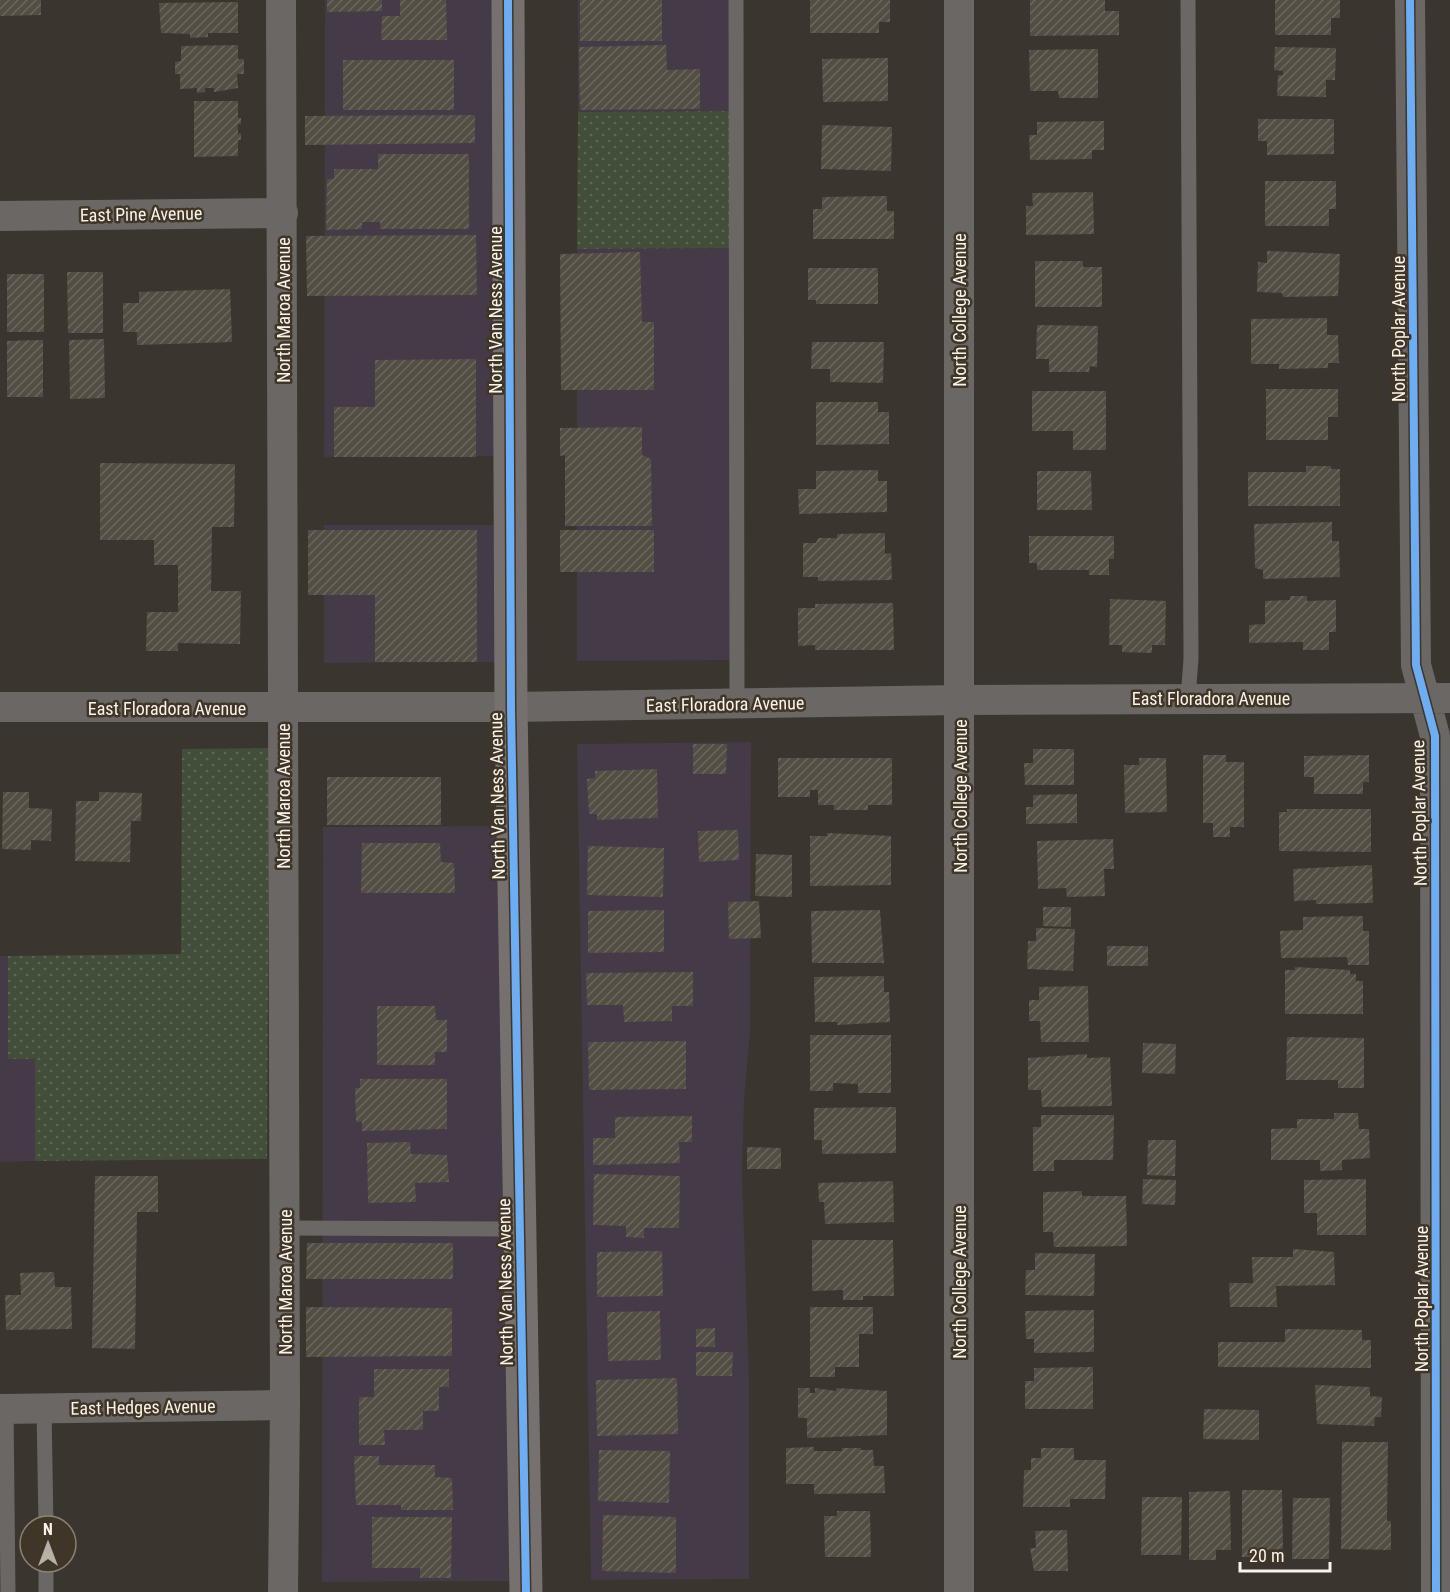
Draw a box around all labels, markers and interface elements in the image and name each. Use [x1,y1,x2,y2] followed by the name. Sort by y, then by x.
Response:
[80,202,202,226] street label: East Pine Avenue
[485,226,506,394] street label: North Van Ness Avenue
[949,233,970,387] street label: North College Avenue
[273,237,294,383] street label: North Maroa Avenue
[1388,256,1409,402] street label: North Poplar Avenue
[1132,688,1290,709] street label: East Floradora Avenue
[646,692,804,716] street label: East Floradora Avenue
[88,698,246,719] street label: East Floradora Avenue
[485,712,509,880] street label: North Van Ness Avenue
[950,719,971,873] street label: North College Avenue
[273,723,294,869] street label: North Maroa Avenue
[1407,740,1431,886] street label: North Poplar Avenue
[493,1198,517,1366] street label: North Van Ness Avenue
[949,1205,970,1359] street label: North College Avenue
[275,1209,296,1355] street label: North Maroa Avenue
[1411,1226,1432,1372] street label: North Poplar Avenue
[70,1395,216,1419] street label: East Hedges Avenue
[18,1514,78,1574] north arrow
[43,1520,53,1539] text: N
[1240,1535,1330,1573] scale bar
[1249,1545,1284,1566] text: 20 m

